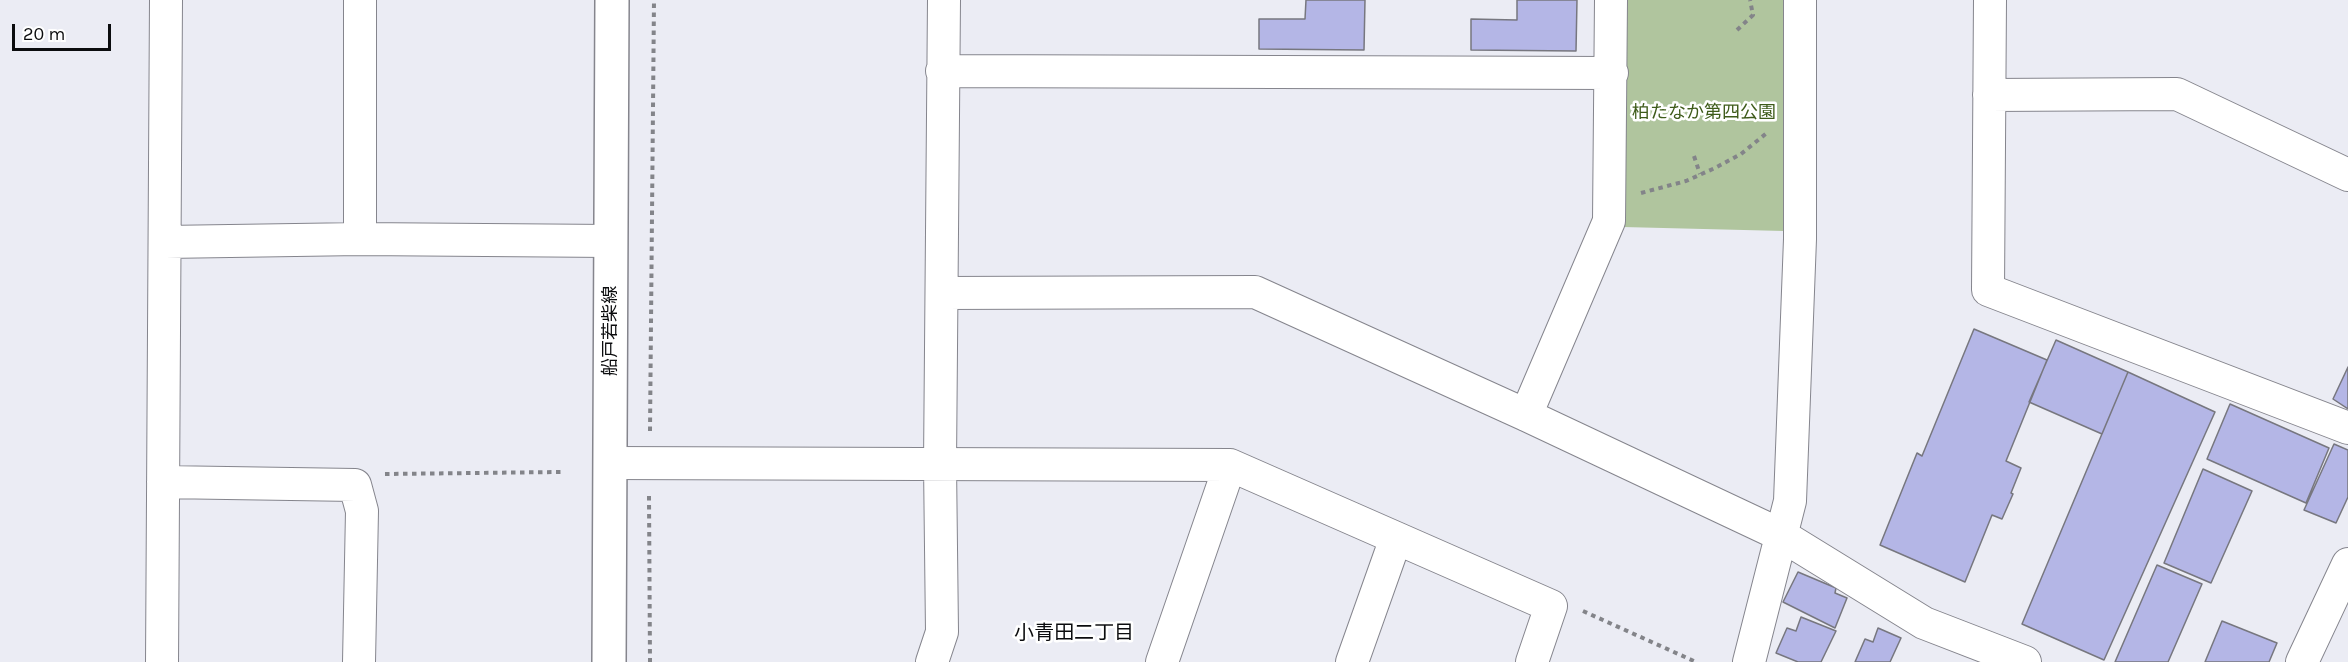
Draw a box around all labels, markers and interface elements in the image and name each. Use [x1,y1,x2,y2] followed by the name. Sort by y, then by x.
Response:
[15,12,114,50] scale bar
[23,23,65,45] text: 20 m
[1632,102,1776,124] park label: 柏たなか第四公園
[600,286,622,376] street label: 船戸若柴線
[1014,621,1134,645] district label: 小青田二丁目

